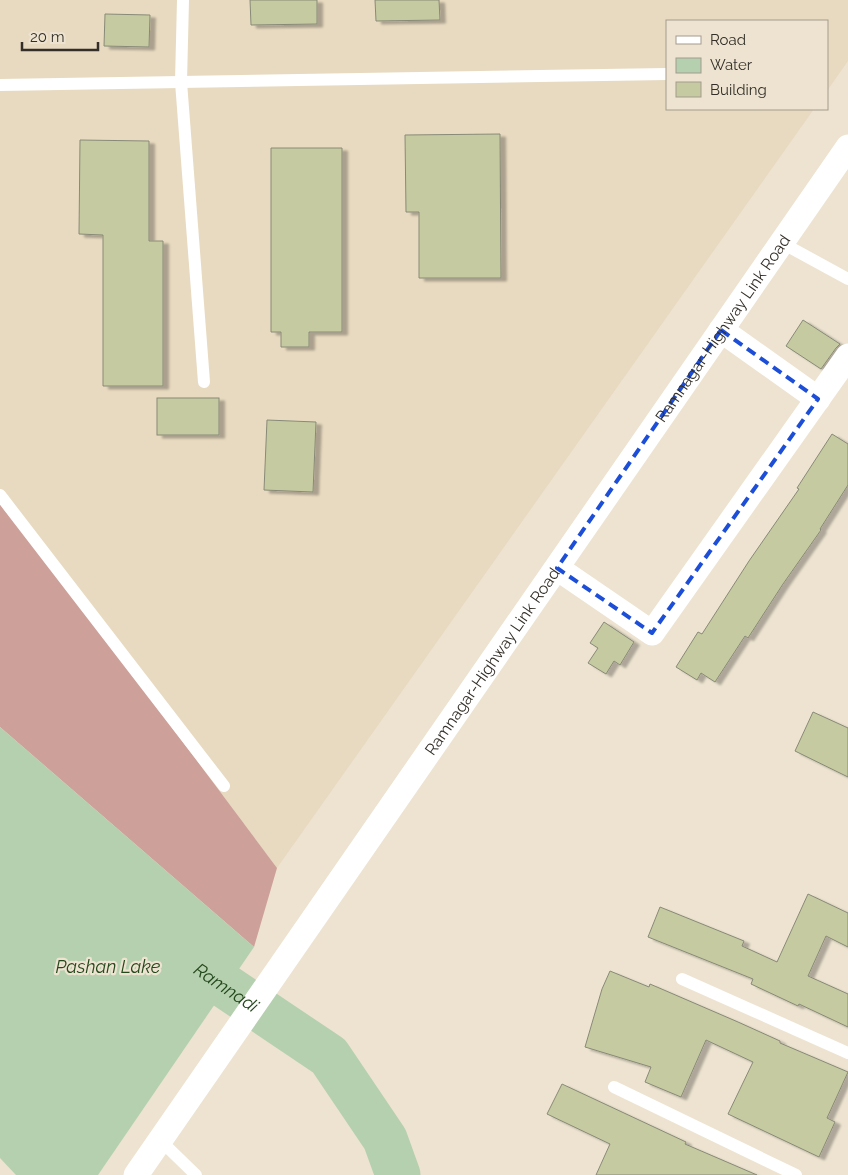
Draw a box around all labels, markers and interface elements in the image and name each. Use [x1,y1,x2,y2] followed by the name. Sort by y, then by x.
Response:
[22,20,99,52] scale bar
[666,20,828,110] legend
[30,28,65,46] text: 20 m
[710,31,746,49] text: Road
[710,56,753,74] text: Water
[710,81,767,99] text: Building
[651,231,794,425] street label: Ramnagar-Highway Link Road
[420,564,563,758] street label: Ramnagar-Highway Link Road
[56,956,161,977] water label: Pashan Lake
[190,958,264,1017] water label: Ramnadi

